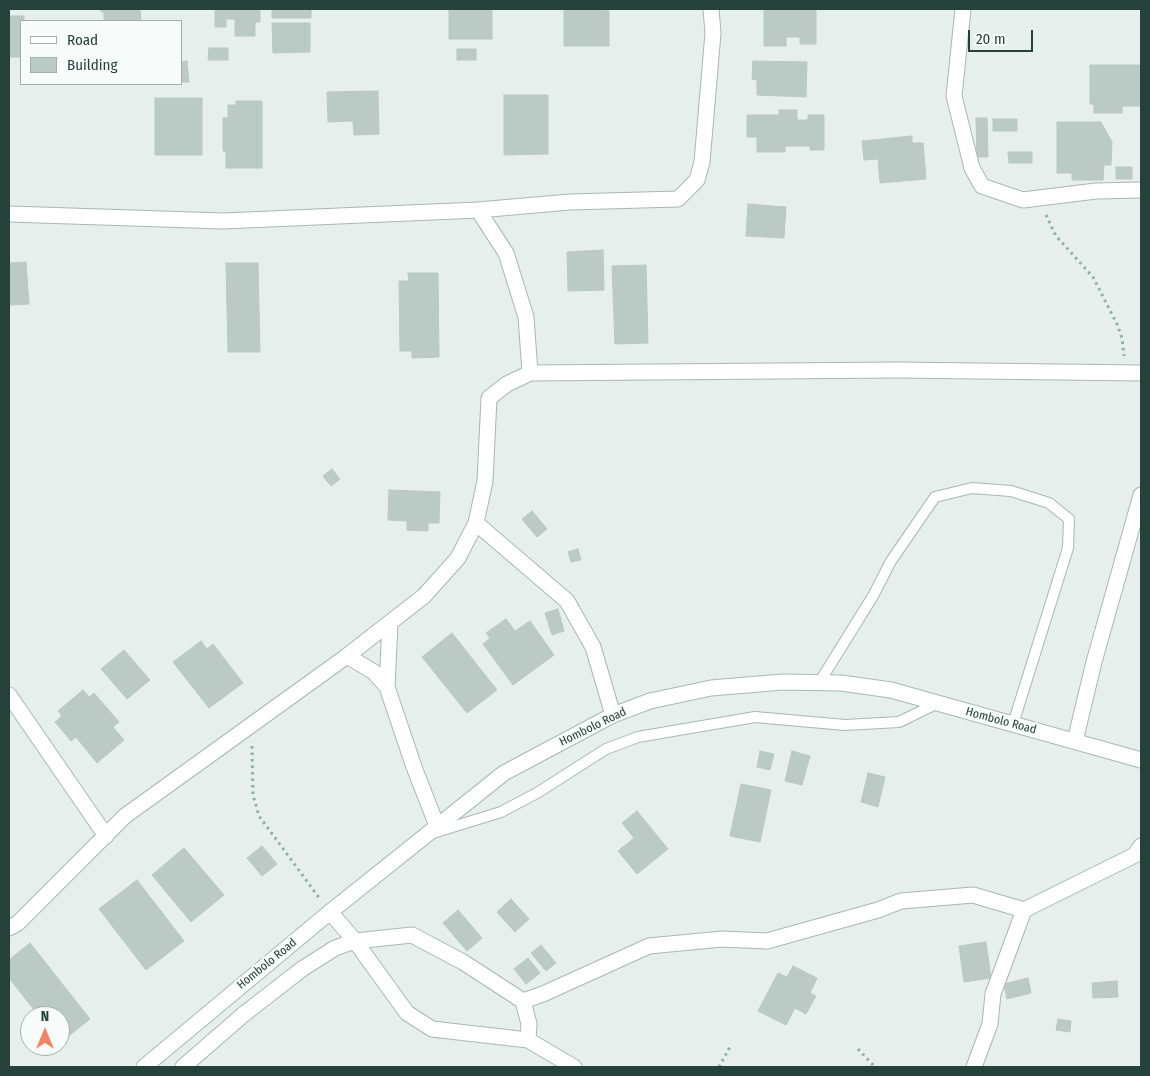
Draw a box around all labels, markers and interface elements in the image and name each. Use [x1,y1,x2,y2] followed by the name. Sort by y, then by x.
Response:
[20,20,182,85] legend
[970,20,1035,52] scale bar
[976,30,1006,48] text: 20 m
[67,31,98,49] text: Road
[67,56,118,74] text: Building
[557,705,629,749] street label: Hombolo Road
[964,705,1038,737] street label: Hombolo Road
[234,936,300,992] street label: Hombolo Road
[20,1006,70,1056] north arrow
[41,1008,49,1025] text: N

